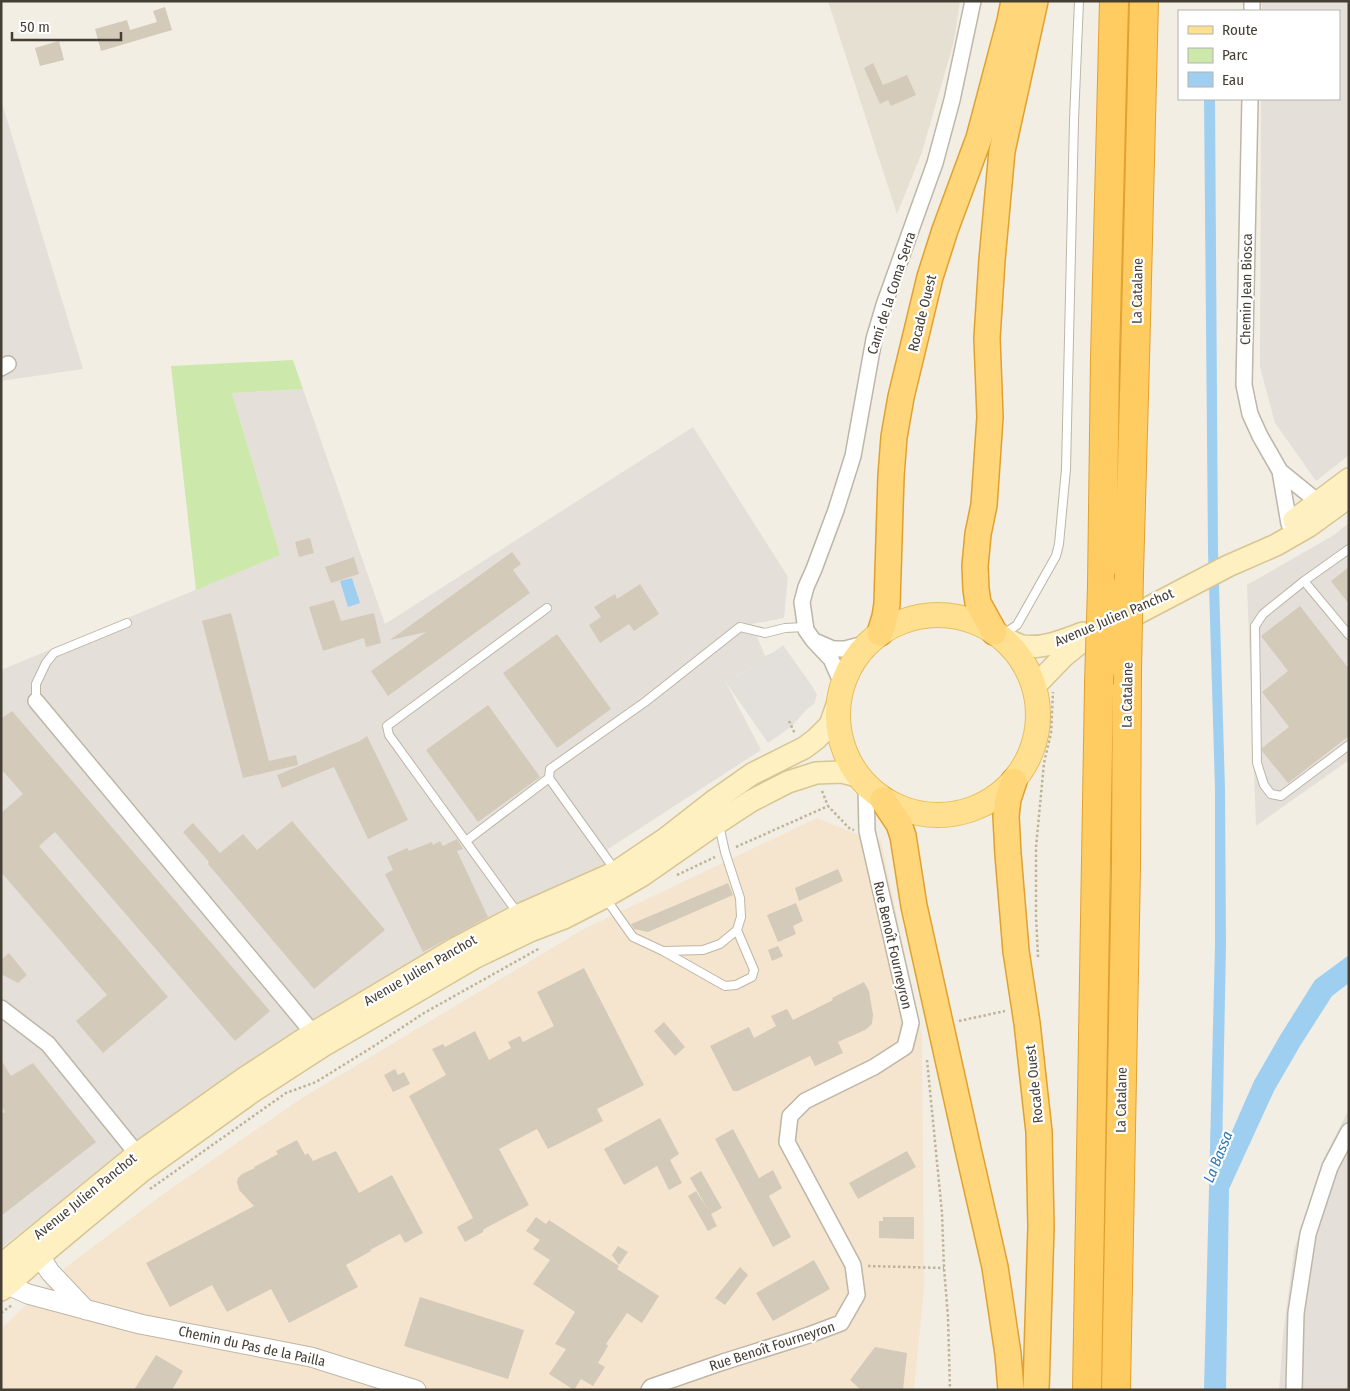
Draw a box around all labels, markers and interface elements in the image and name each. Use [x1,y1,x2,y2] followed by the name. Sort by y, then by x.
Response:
[12,10,121,42] scale bar
[1178,10,1340,100] legend
[20,18,50,36] text: 50 m
[1222,21,1258,39] text: Route
[1222,46,1248,64] text: Parc
[1222,71,1244,89] text: Eau
[864,229,919,357] street label: Camí de la Coma Serra
[1237,233,1256,345] street label: Chemin Jean Biosca
[1128,258,1147,324] street label: La Catalane
[905,272,940,353] street label: Rocade Ouest
[1052,585,1177,650] street label: Avenue Julien Panchot
[1118,662,1137,728] street label: La Catalane
[870,879,916,1011] street label: Rue Benoît Fourneyron
[361,931,480,1010] street label: Avenue Julien Panchot
[1022,1043,1047,1124] street label: Rocade Ouest
[1112,1067,1131,1133] street label: La Catalane
[1200,1128,1237,1185] water label: La Bassa
[30,1149,141,1243] street label: Avenue Julien Panchot
[707,1318,837,1375] street label: Rue Benoît Fourneyron
[177,1323,327,1370] street label: Chemin du Pas de la Pailla

